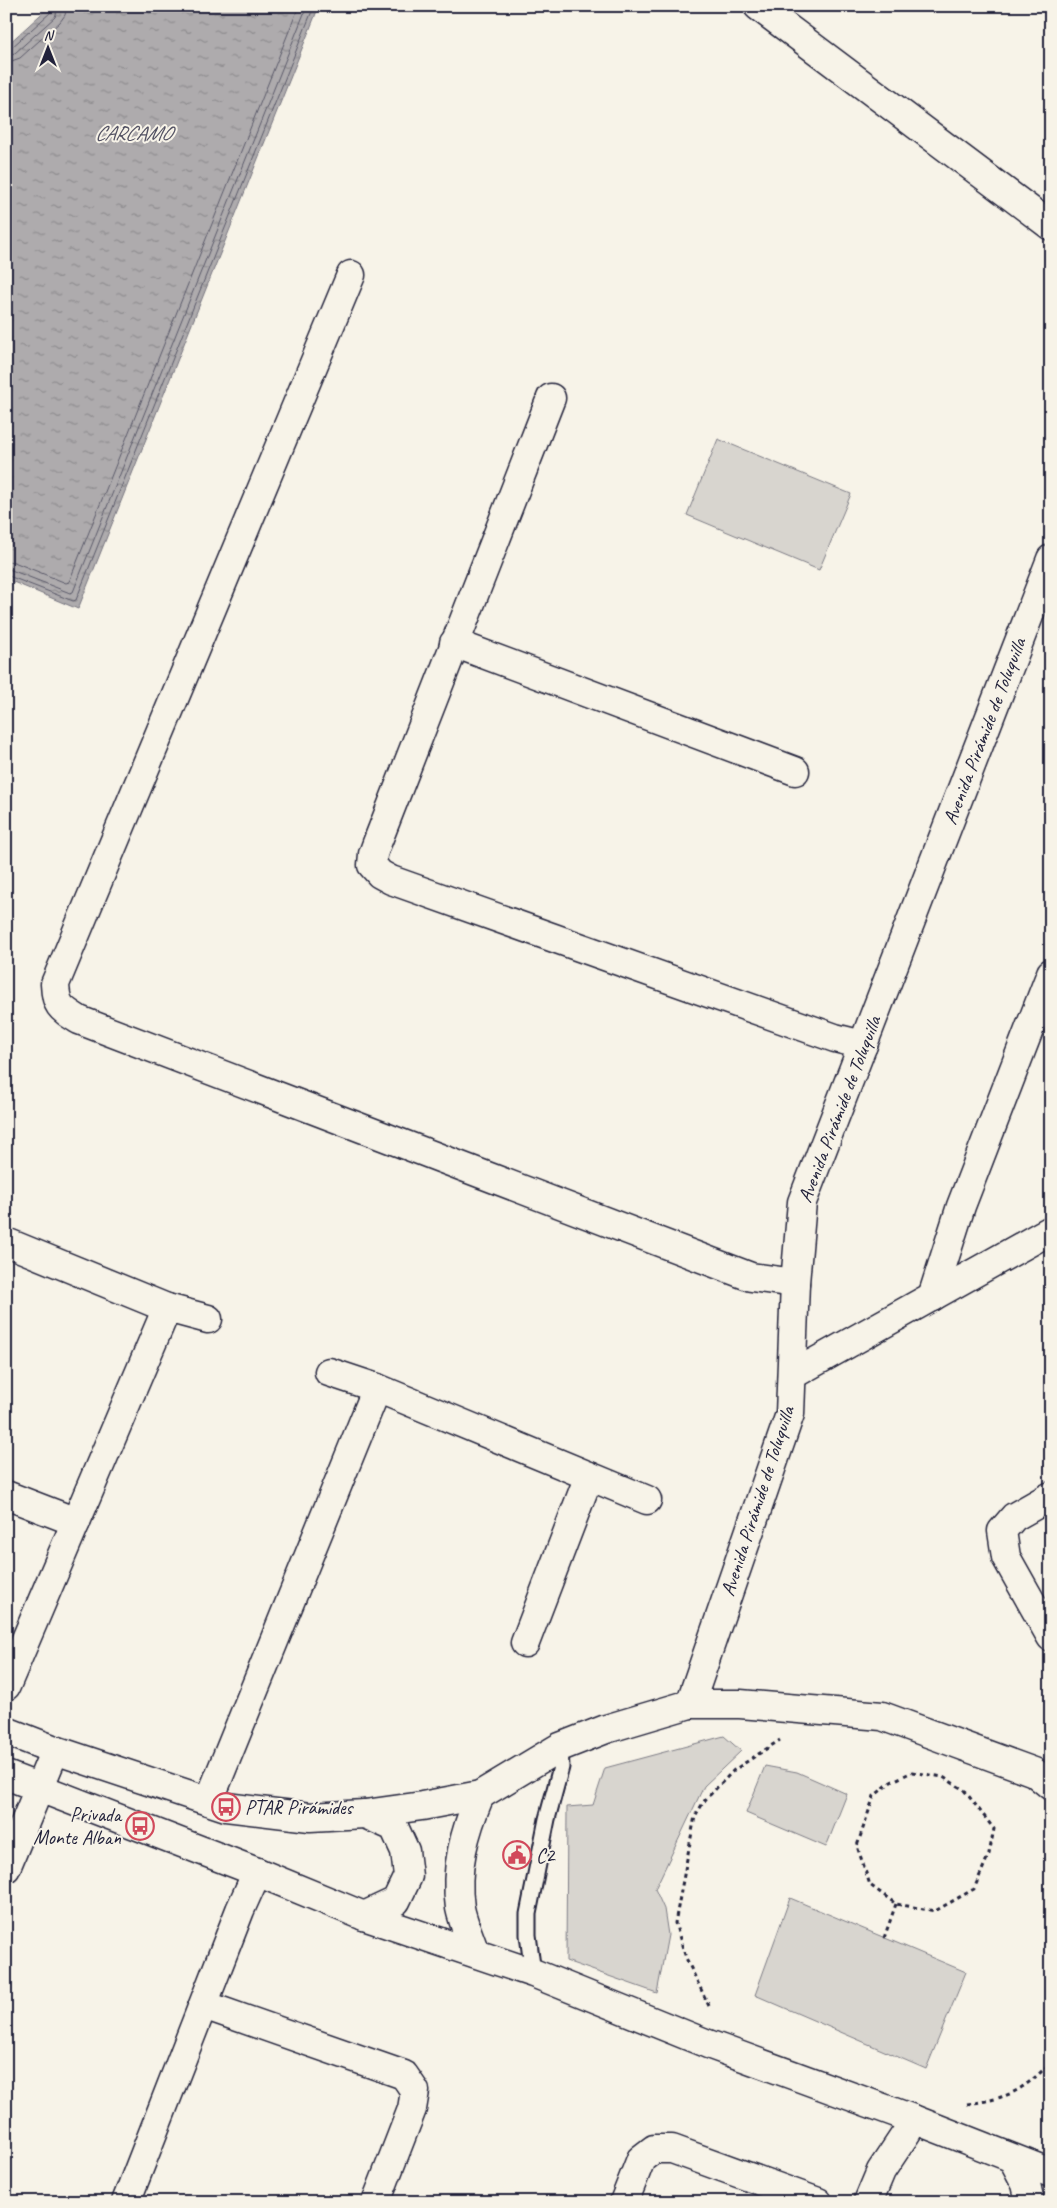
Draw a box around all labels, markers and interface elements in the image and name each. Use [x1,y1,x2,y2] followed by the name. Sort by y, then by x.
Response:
[22,22,72,72] north arrow
[44,27,55,44] text: N
[95,120,177,146] water label: CARCAMO
[937,632,1032,828] street label: Avenida Pirámide de Toluquilla
[792,1010,887,1206] street label: Avenida Pirámide de Toluquilla
[715,1401,801,1599] street label: Avenida Pirámide de Toluquilla
[211,1792,241,1822] bus stop icon: PTAR Pirámides
[245,1795,355,1820] place label: PTAR Pirámides
[33,1802,123,1850] place label: Privada Monte Alban
[125,1811,155,1841] bus stop icon: Privada Monte Alban
[502,1840,532,1870] public building icon: C2
[536,1843,556,1868] place label: C2

